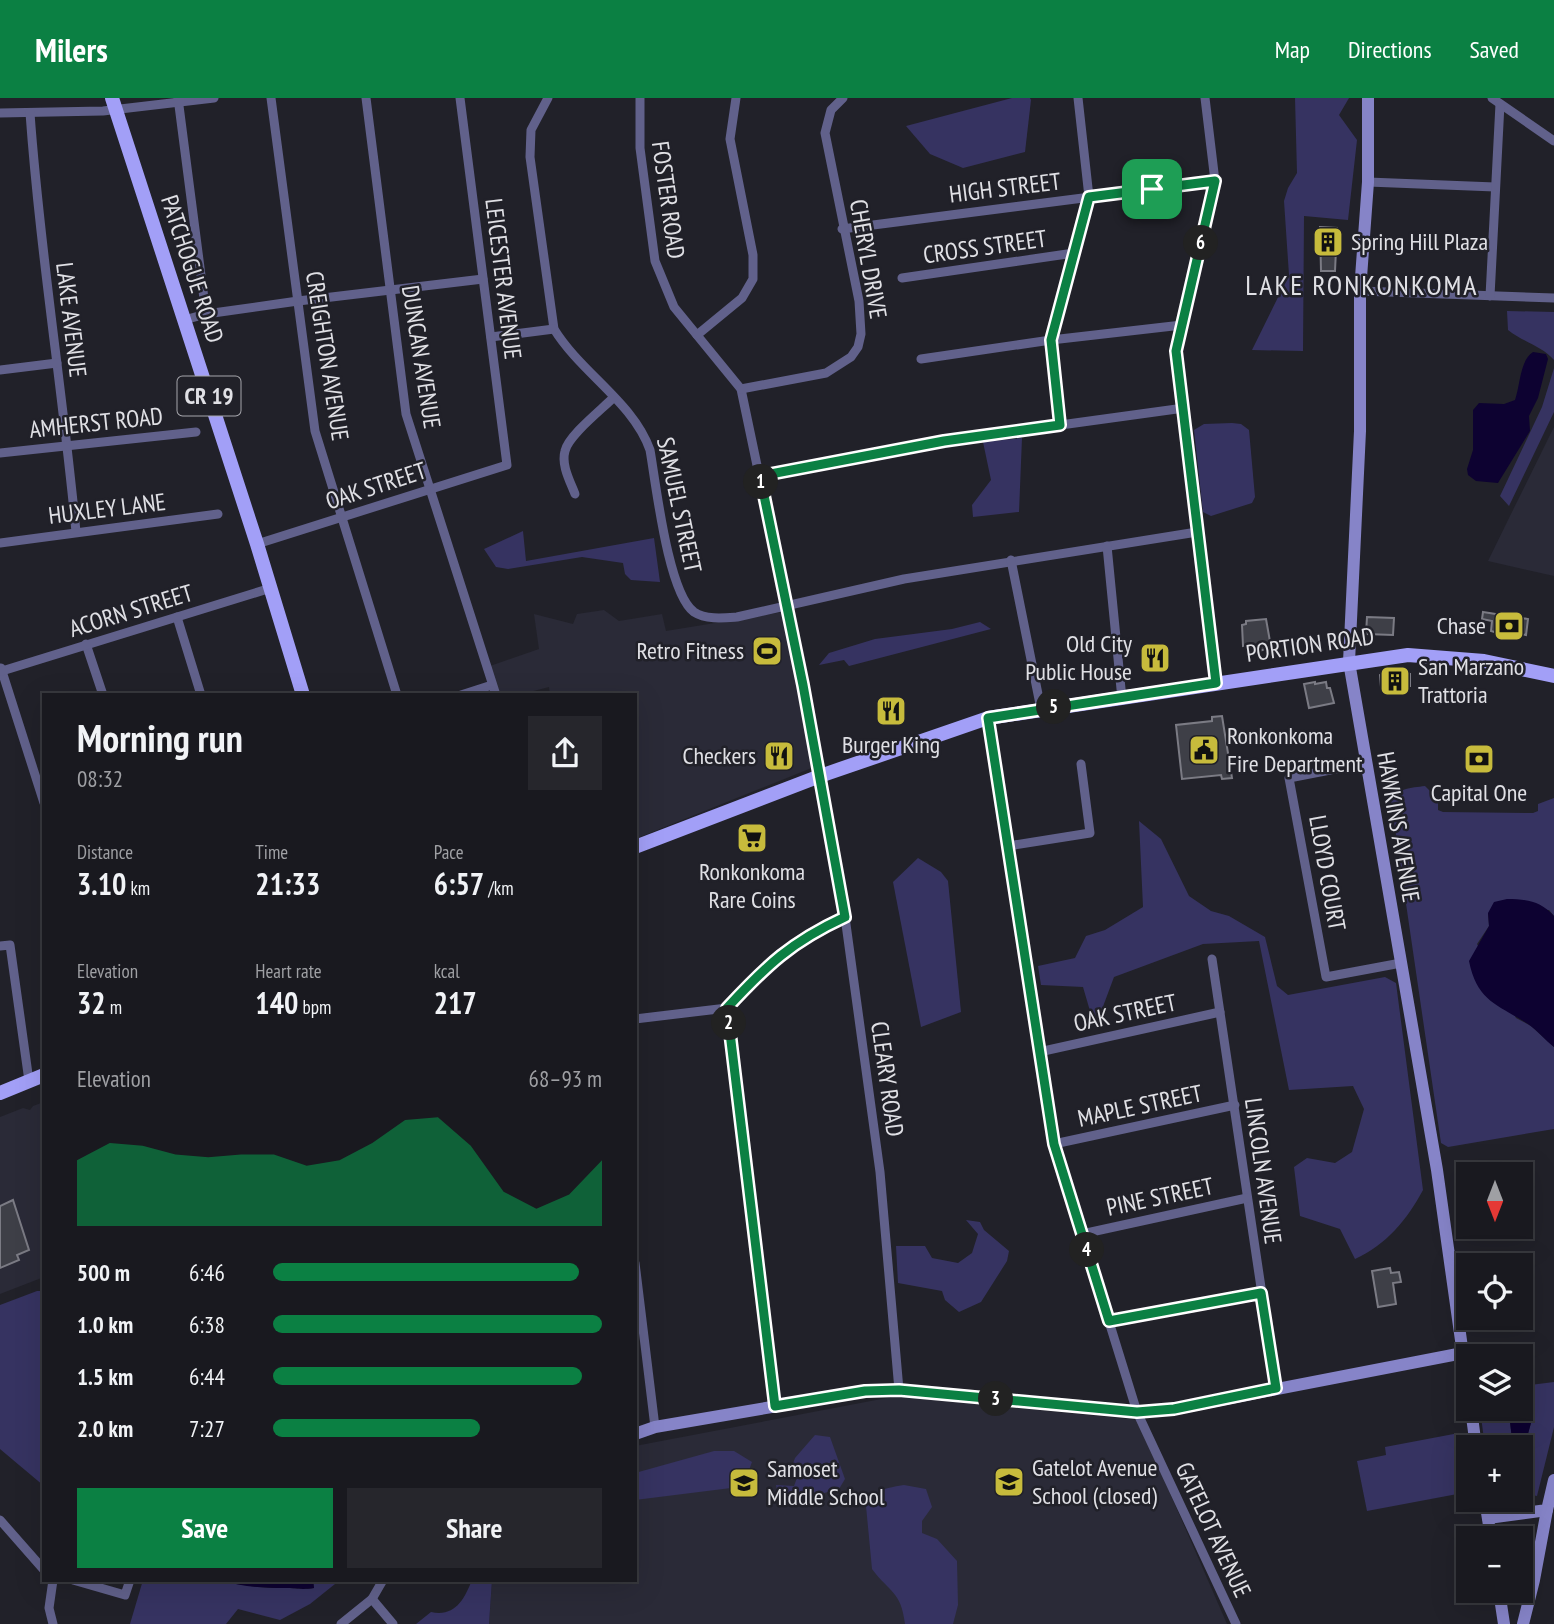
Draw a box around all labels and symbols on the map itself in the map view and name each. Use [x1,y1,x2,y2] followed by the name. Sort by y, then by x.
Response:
[645,139,692,261] street label: FOSTER ROAD
[1122,159,1182,219] pin
[947,165,1063,210] street label: HIGH STREET
[154,191,231,347] street label: PATCHOGUE ROAD
[478,197,529,361] street label: LEICESTER AVENUE
[843,197,894,321] street label: CHERYL DRIVE
[921,222,1049,271] street label: CROSS STREET
[1311,225,1345,259] building icon: Spring Hill Plaza
[1184,226,1218,260] pin: 6
[1351,226,1488,257] place label: Spring Hill Plaza
[49,261,94,379] street label: LAKE AVENUE
[1245,266,1479,303] district label: LAKE RONKONKOMA
[299,269,356,443] street label: CREIGHTON AVENUE
[395,283,448,431] street label: DUNCAN AVENUE
[178,376,241,416] road number: CR 19
[28,400,164,445] street label: AMHERST ROAD
[650,434,709,576] street label: SAMUEL STREET
[321,455,430,516] street label: OAK STREET
[744,464,778,500] pin: 1
[47,486,167,531] street label: HUXLEY LANE
[65,577,197,644] street label: ACORN STREET
[1492,609,1526,643] bank icon: Chase
[1437,610,1486,641] place label: Chase
[1244,620,1376,669] street label: PORTION ROAD
[1025,628,1132,687] place label: Old City Public House
[750,634,784,668] sports icon: Retro Fitness
[636,635,744,666] place label: Retro Fitness
[1138,641,1172,675] restaurant icon: Old City Public House
[1418,651,1524,710] place label: San Marzano Trattoria
[1378,664,1412,698] building icon: San Marzano Trattoria
[1036,690,1072,724] pin: 5
[874,694,908,728] restaurant icon: Burger King
[1227,720,1363,779] place label: Ronkonkoma Fire Department
[842,729,940,760] place label: Burger King
[1187,733,1221,767] public building icon: Ronkonkoma Fire Department
[762,739,796,773] restaurant icon: Checkers
[683,740,756,771] place label: Checkers
[1462,742,1496,776] bank icon: Capital One
[1370,749,1427,905] street label: HAWKINS AVENUE
[1431,777,1527,808] place label: Capital One
[1302,813,1353,933] street label: LLOYD COURT
[735,821,769,855] supermarket icon: Ronkonkoma Rare Coins
[699,856,805,915] place label: Ronkonkoma Rare Coins
[1071,986,1179,1039] street label: OAK STREET
[712,1006,746,1040] pin: 2
[864,1019,911,1139] street label: CLEARY ROAD
[1075,1077,1205,1134] street label: MAPLE STREET
[1238,1096,1289,1246] street label: LINCOLN AVENUE
[1456,1162,1533,1239] north arrow
[1104,1170,1216,1223] street label: PINE STREET
[1070,1232,1104,1268] pin: 4
[978,1382,1014,1416] pin: 3
[1032,1452,1157,1511] place label: Gatelot Avenue School (closed)
[767,1453,885,1512] place label: Samoset Middle School
[1169,1457,1258,1602] street label: GATELOT AVENUE
[992,1465,1026,1499] school or university icon: Gatelot Avenue School (closed)
[727,1466,761,1500] school or university icon: Samoset Middle School

